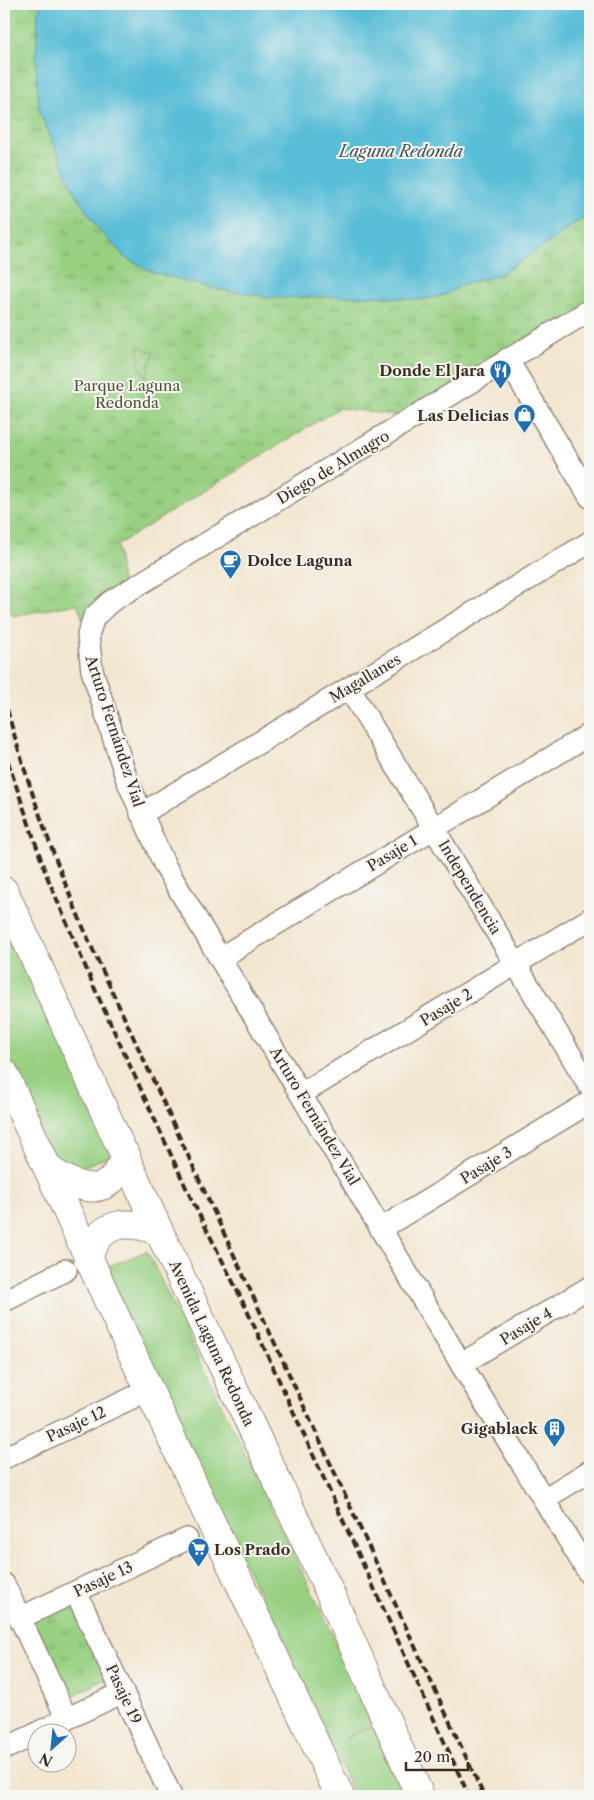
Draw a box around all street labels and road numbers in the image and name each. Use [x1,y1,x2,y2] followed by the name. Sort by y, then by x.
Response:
[273,426,393,508] street label: Diego de Almagro
[326,649,404,707] street label: Magallanes
[81,652,149,810] street label: Arturo Fernández Vial
[364,830,421,875] street label: Pasaje 1
[434,836,506,938] street label: Independencia
[417,984,475,1030] street label: Pasaje 2
[266,1042,364,1189] street label: Arturo Fernández Vial
[457,1142,515,1188] street label: Pasaje 3
[165,1256,259,1429] street label: Avenida Laguna Redonda
[497,1303,555,1349] street label: Pasaje 4
[43,1402,109,1446] street label: Pasaje 12
[70,1557,136,1601] street label: Pasaje 13
[102,1661,146,1727] street label: Pasaje 19

